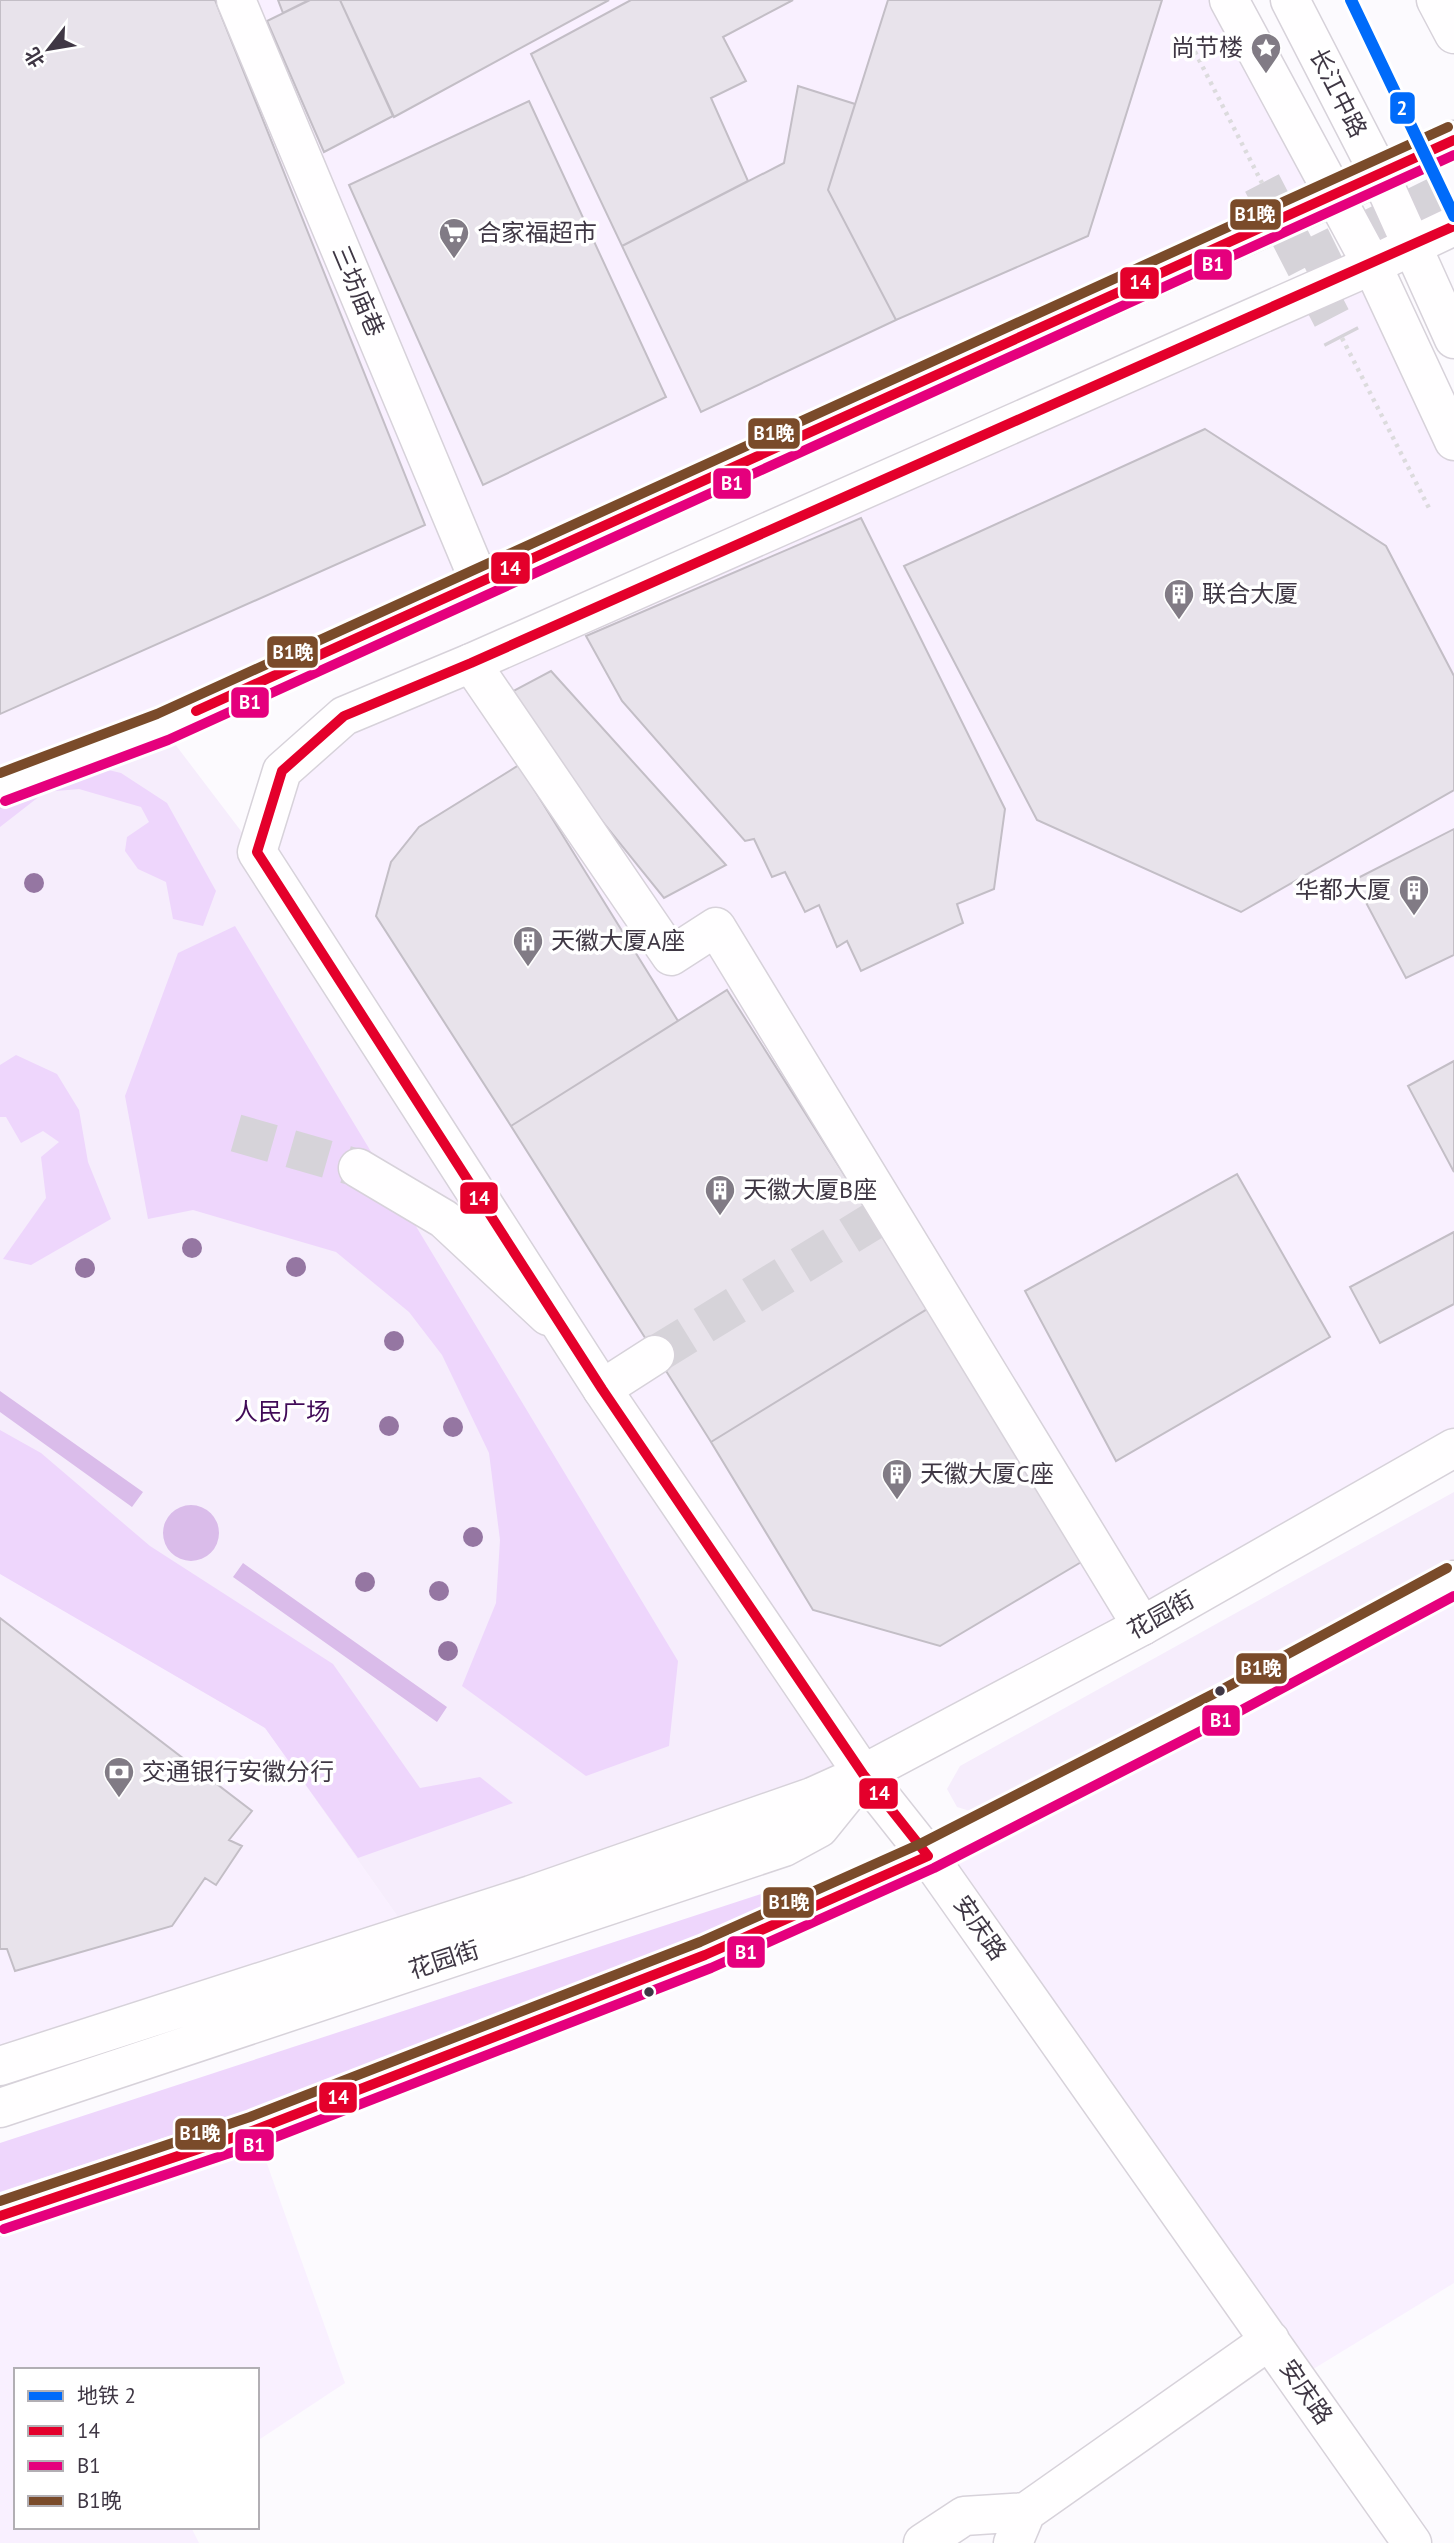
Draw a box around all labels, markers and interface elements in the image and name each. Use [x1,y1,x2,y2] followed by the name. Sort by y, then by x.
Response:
[14,14,84,84] north arrow
[1249,31,1283,75] place icon: 尚节楼
[1171,32,1243,63] place label: 尚节楼
[19,43,50,72] text: 北
[1303,43,1374,143] street label: 长江中路
[1389,91,1416,125] line badge: 2
[1397,96,1407,120] text: 2
[1229,198,1282,231] line badge: B1晚
[1234,202,1276,226] text: B1晚
[437,216,471,260] supermarket icon: 合家福超市
[477,217,597,248] place label: 合家福超市
[325,241,391,341] street label: 三坊庙巷
[1193,248,1233,281] line badge: B1
[1202,252,1224,276] text: B1
[1119,266,1160,300] line badge: 14
[1129,270,1151,294] text: 14
[747,417,801,450] line badge: B1晚
[753,421,795,445] text: B1晚
[712,467,752,500] line badge: B1
[721,471,743,495] text: B1
[490,551,531,585] line badge: 14
[499,556,521,580] text: 14
[1162,577,1196,621] building icon: 联合大厦
[1202,578,1298,609] place label: 联合大厦
[266,635,319,669] line badge: B1晚
[272,640,314,664] text: B1晚
[230,686,270,719] line badge: B1
[239,690,261,714] text: B1
[1397,873,1431,917] building icon: 华都大厦
[1295,874,1391,905] place label: 华都大厦
[511,924,545,968] building icon: 天徽大厦A座
[551,925,685,956] place label: 天徽大厦A座
[703,1173,737,1217] building icon: 天徽大厦B座
[743,1174,877,1205] place label: 天徽大厦B座
[459,1181,499,1215] line badge: 14
[468,1186,490,1210] text: 14
[234,1396,330,1427] park label: 人民广场
[880,1457,914,1501] building icon: 天徽大厦C座
[920,1458,1054,1489] place label: 天徽大厦C座
[1122,1584,1200,1646] street label: 花园街
[1235,1652,1288,1685] line badge: B1晚
[1240,1656,1282,1680] text: B1晚
[1213,1684,1227,1698] unlabelled marker
[1201,1704,1241,1737] line badge: B1
[1210,1708,1232,1732] text: B1
[102,1755,136,1799] bank icon: 交通银行安徽分行
[142,1756,334,1787] place label: 交通银行安徽分行
[858,1777,899,1810] line badge: 14
[868,1781,890,1805] text: 14
[762,1886,815,1919] line badge: B1晚
[947,1889,1014,1966] street label: 安庆路
[768,1890,810,1914] text: B1晚
[405,1934,483,1985] street label: 花园街
[726,1935,766,1969] line badge: B1
[735,1940,757,1964] text: B1
[642,1985,656,1999] unlabelled marker
[318,2081,358,2114] line badge: 14
[327,2085,349,2109] text: 14
[174,2117,227,2151] line badge: B1晚
[179,2121,221,2145] text: B1晚
[234,2128,275,2162] line badge: B1
[243,2133,265,2157] text: B1
[1273,2353,1340,2430] street label: 安庆路
[14,2368,259,2529] legend
[77,2382,136,2409] text: 地铁 2
[77,2417,100,2444] text: 14
[77,2452,101,2479] text: B1
[77,2487,122,2514] text: B1晚

